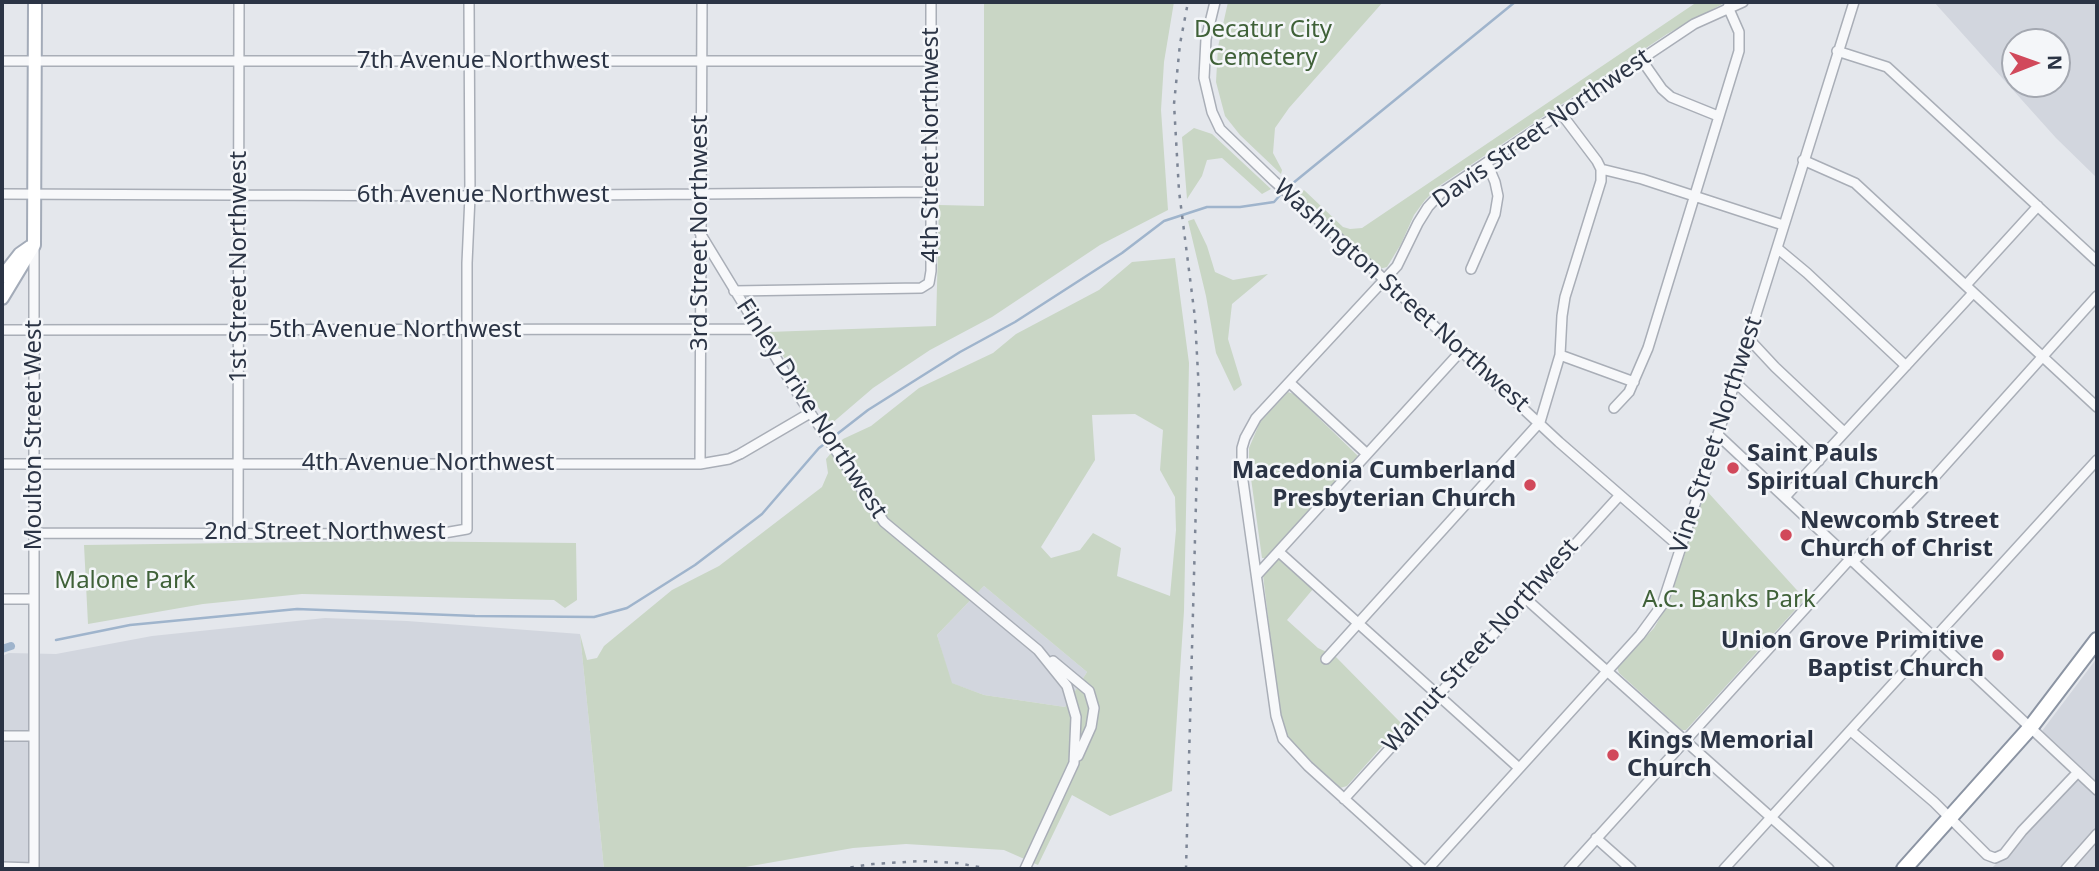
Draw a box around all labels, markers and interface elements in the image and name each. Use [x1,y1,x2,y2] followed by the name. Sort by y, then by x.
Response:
[1194,16,1332,72] park label: Decatur City Cemetery
[917,27,945,263] street label: 4th Street Northwest
[2001,28,2071,98] north arrow
[1428,43,1656,215] street label: Davis Street Northwest
[357,47,609,75] street label: 7th Avenue Northwest
[2042,55,2068,71] text: N
[686,115,714,351] street label: 3rd Street Northwest
[225,151,253,383] street label: 1st Street Northwest
[1267,174,1535,418] street label: Washington Street Northwest
[357,181,609,209] street label: 6th Avenue Northwest
[729,294,893,524] street label: Finley Drive Northwest
[1665,313,1769,557] street label: Vine Street Northwest
[269,316,521,344] street label: 5th Avenue Northwest
[20,320,48,550] street label: Moulton Street West
[1747,440,1939,496] place label: Saint Pauls Spiritual Church
[302,449,554,477] street label: 4th Avenue Northwest
[1232,457,1516,513] place label: Macedonia Cumberland Presbyterian Church
[1725,460,1741,476] marker: Saint Pauls Spiritual Church
[1522,477,1538,493] marker: Macedonia Cumberland Presbyterian Church
[1800,507,1999,563] place label: Newcomb Street Church of Christ
[204,518,446,546] street label: 2nd Street Northwest
[1778,527,1794,543] marker: Newcomb Street Church of Christ
[1377,533,1585,759] street label: Walnut Street Northwest
[54,567,196,595] park label: Malone Park
[1642,586,1816,614] park label: A.C. Banks Park
[1721,627,1984,683] place label: Union Grove Primitive Baptist Church
[1990,647,2006,663] marker: Union Grove Primitive Baptist Church
[1627,727,1814,783] place label: Kings Memorial Church
[1605,747,1621,763] marker: Kings Memorial Church

